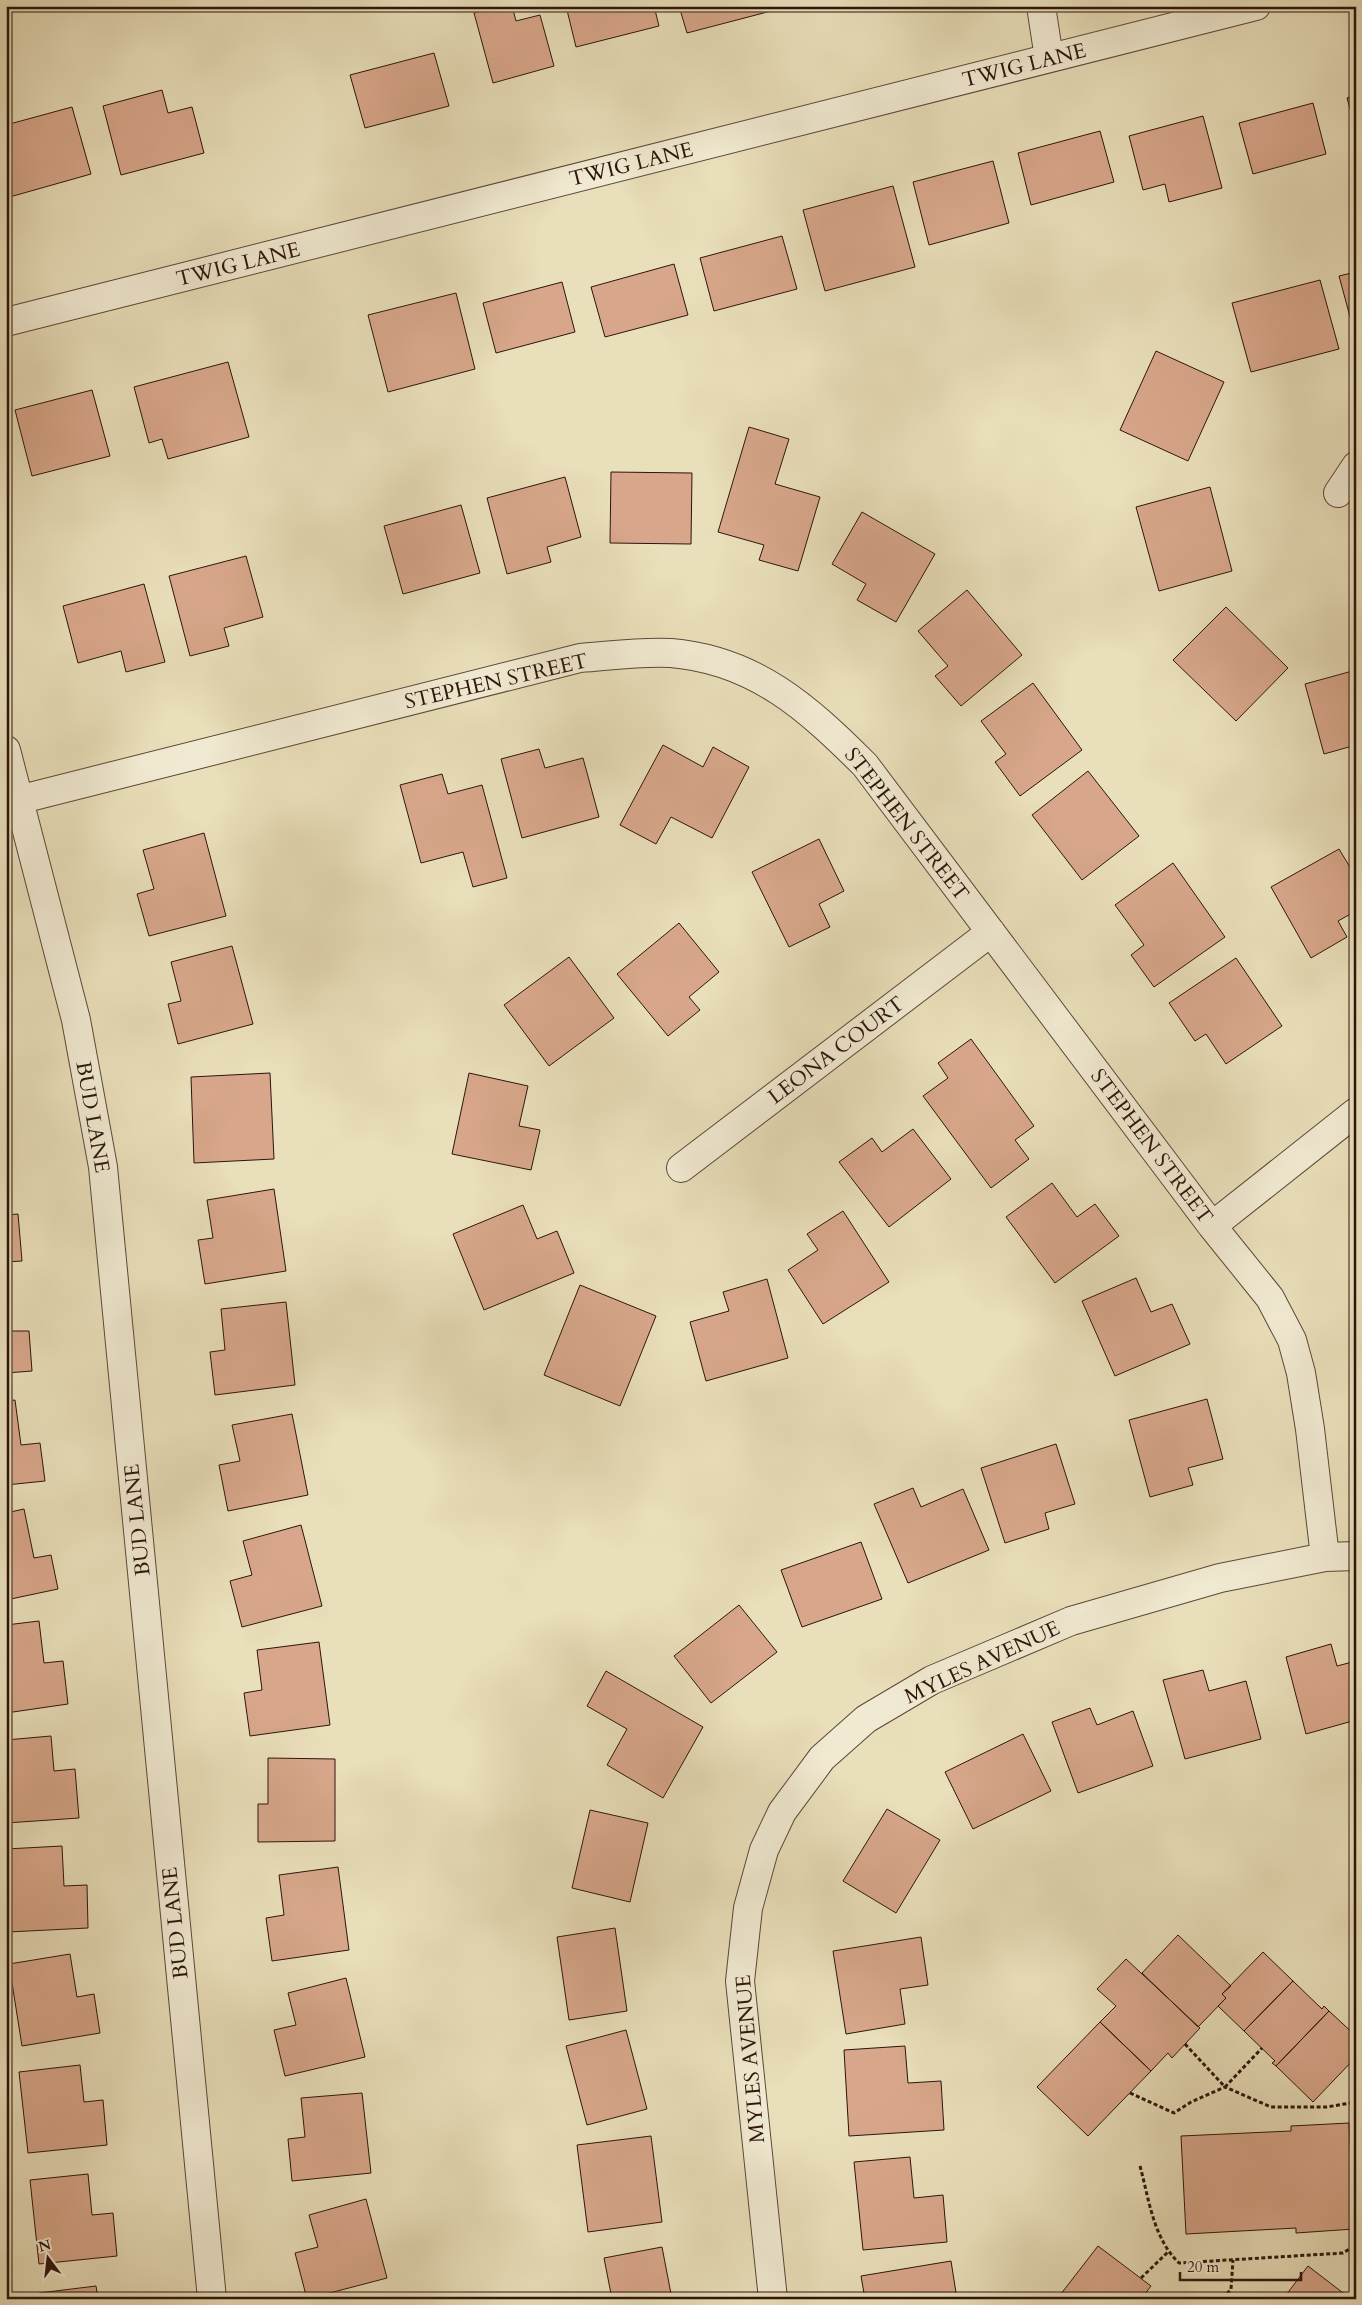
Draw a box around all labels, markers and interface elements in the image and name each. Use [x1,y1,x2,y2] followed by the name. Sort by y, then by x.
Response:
[959,36,1089,95] street label: TWIG LANE
[566,135,696,194] street label: TWIG LANE
[173,235,303,294] street label: TWIG LANE
[402,646,591,717] street label: STEPHEN STREET
[838,742,976,907] street label: STEPHEN STREET
[762,990,910,1111] street label: LEONA COURT
[68,1059,117,1175] street label: BUD LANE
[1084,1063,1220,1230] street label: STEPHEN STREET
[117,1462,158,1577] street label: BUD LANE
[900,1614,1065,1711] street label: MYLES AVENUE
[155,1865,196,1980] street label: BUD LANE
[729,1974,772,2144] street label: MYLES AVENUE
[22,2232,72,2282] north arrow
[36,2235,53,2257] text: N
[1180,2250,1301,2282] scale bar
[1187,2257,1219,2277] text: 20 m

